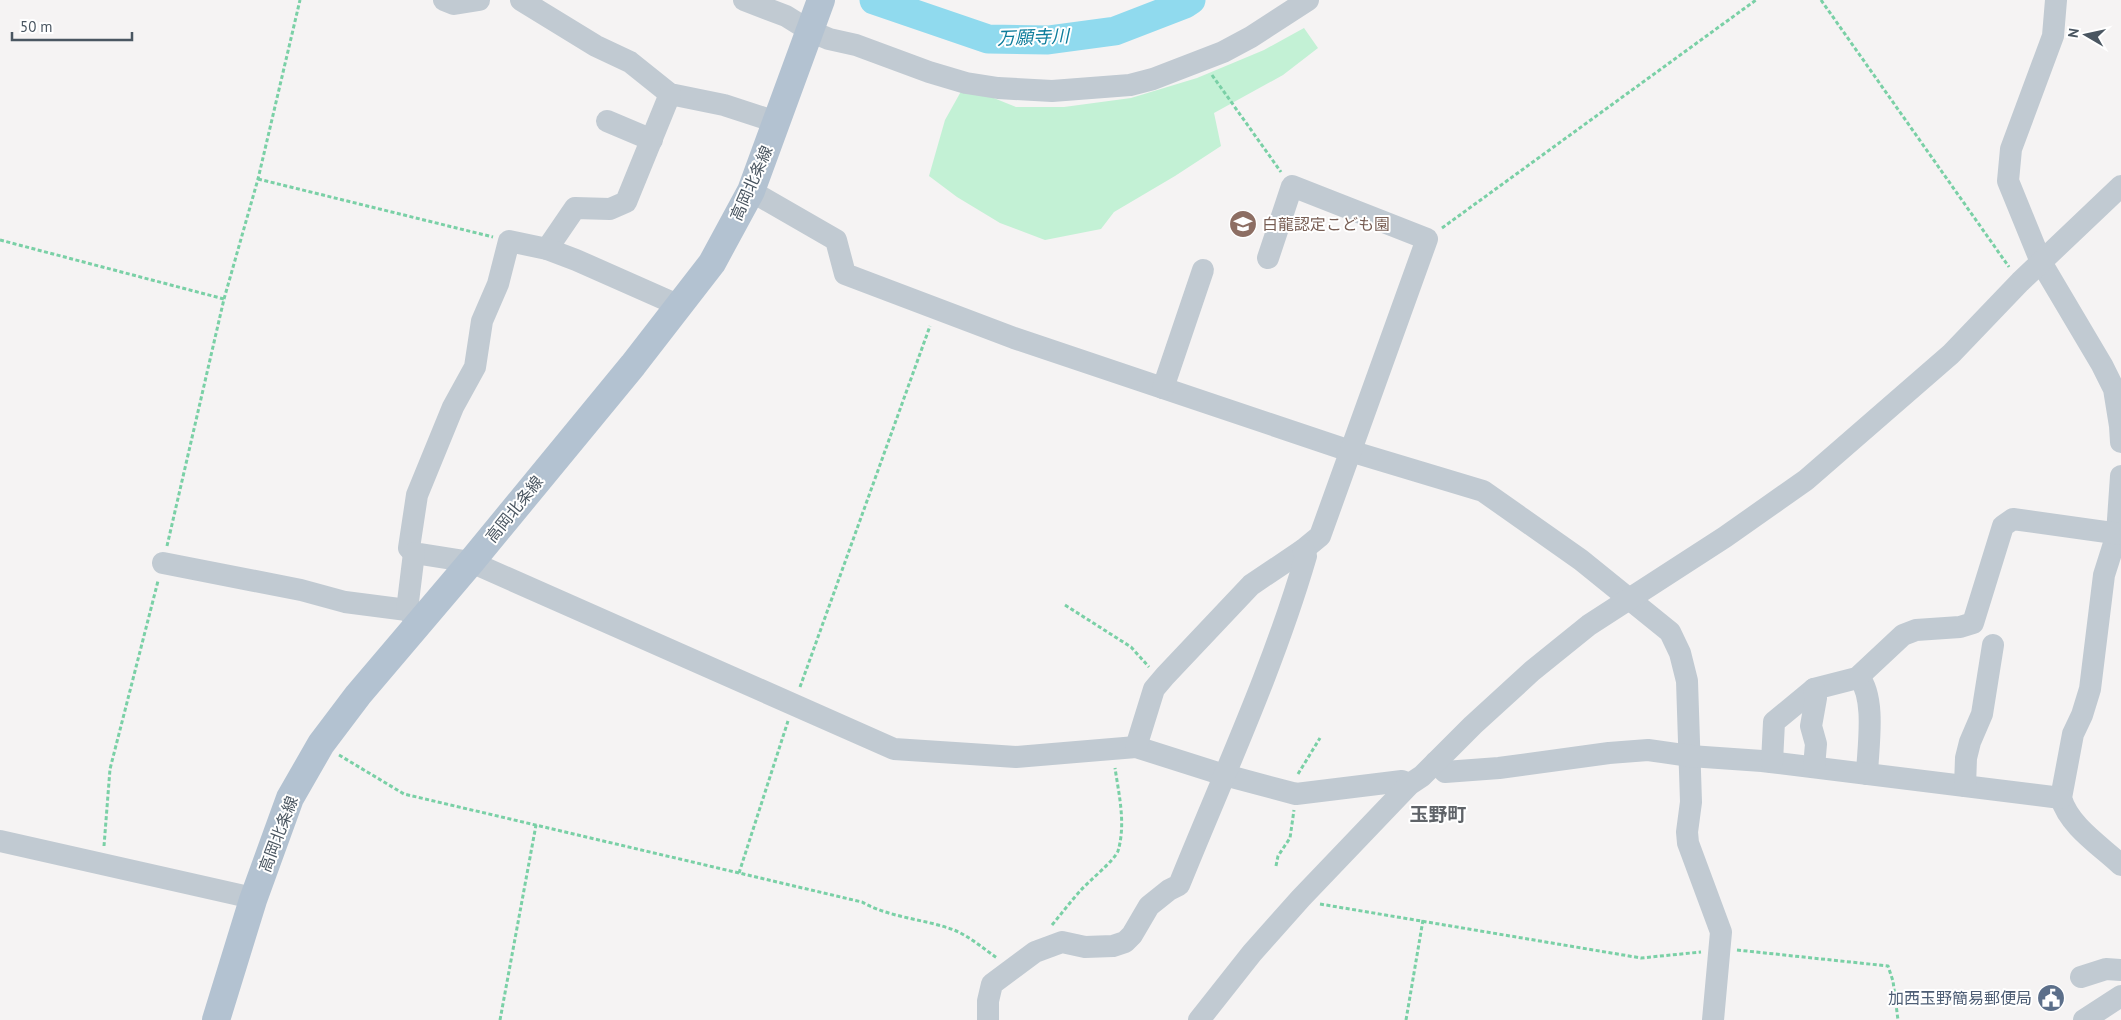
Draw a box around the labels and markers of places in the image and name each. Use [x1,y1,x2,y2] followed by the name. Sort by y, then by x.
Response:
[1228,209,1258,239] school or university icon: 白龍認定こども園
[1262,214,1390,234] place label: 白龍認定こども園
[2036,983,2066,1013] public building icon: 加西玉野簡易郵便局
[1888,988,2032,1008] place label: 加西玉野簡易郵便局

